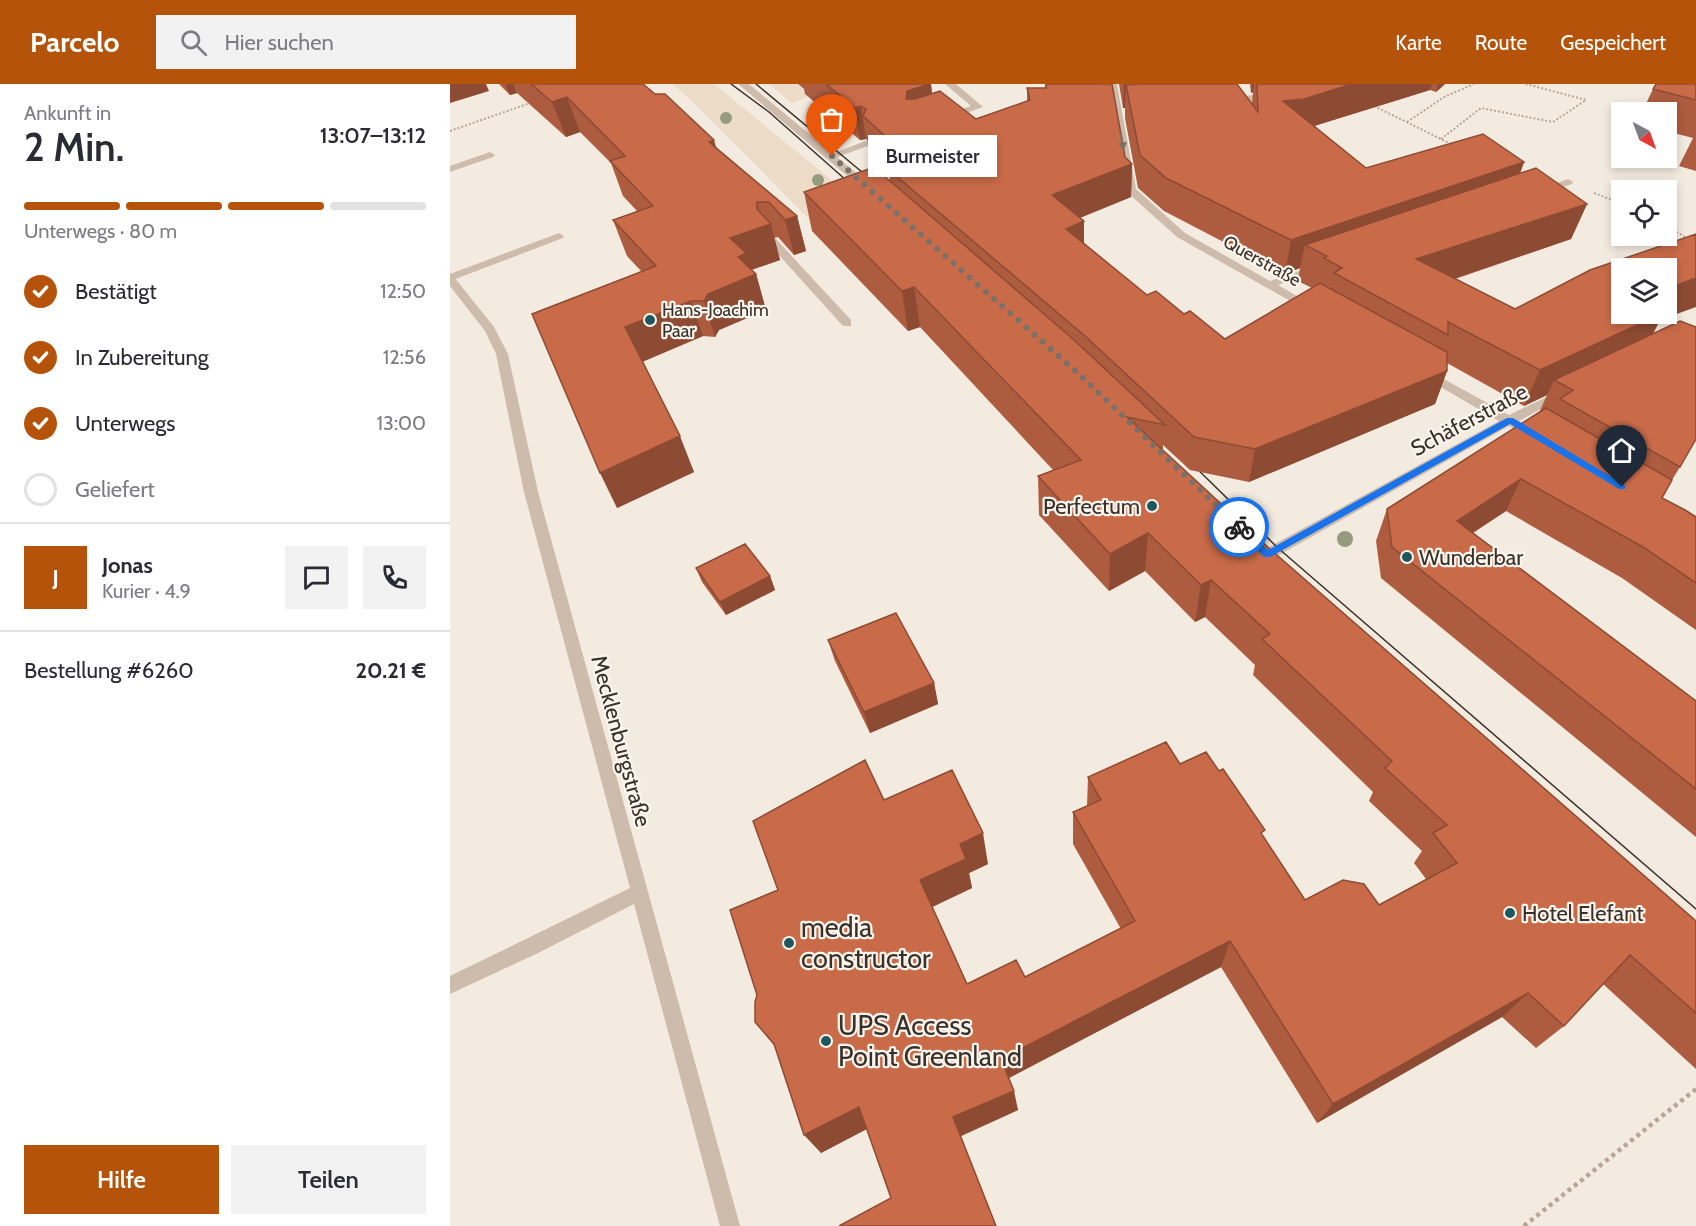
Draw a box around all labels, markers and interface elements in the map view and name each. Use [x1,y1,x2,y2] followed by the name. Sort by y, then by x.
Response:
[156,15,576,69] search box
[30,25,120,59] text: Parcelo
[177,26,210,59] icon: search
[225,29,334,56] text: Hier suchen
[1395,30,1442,55] text: Karte
[1475,30,1527,55] text: Route
[1560,30,1666,55] text: Gespeichert
[806,94,857,156] pin
[24,101,111,125] text: Ankunft in
[1611,102,1677,168] north arrow
[1611,102,1677,324] map controls
[815,103,848,136] icon: bag
[320,122,426,149] text: 13:07–13:12
[24,123,124,171] text: 2 Min.
[1118,132,1127,151] one-way arrow
[868,135,997,177] callout: Burmeister
[886,144,979,168] text: Burmeister
[1611,180,1677,246] button: locate
[24,219,177,243] text: Unterwegs · 80 m
[1219,231,1305,291] street label: Querstraße
[1611,258,1677,324] button: layers
[24,275,57,308] icon: check
[75,278,157,305] text: Bestätigt
[380,279,426,303] text: 12:50
[662,299,769,342] place label: Hans-Joachim Paar
[643,313,657,327] marker: Hans-Joachim Paar
[24,341,57,374] icon: check
[75,344,209,371] text: In Zubereitung
[383,345,426,369] text: 12:56
[1406,378,1532,462] street label: Schäferstraße
[24,407,57,440] icon: check
[75,410,175,437] text: Unterwegs
[377,411,426,435] text: 13:00
[1596,425,1647,487] pin
[1605,434,1638,467] icon: home
[75,476,155,503] text: Geliefert
[1043,493,1140,520] place label: Perfectum
[1209,497,1269,557] courier
[1145,499,1159,513] marker: Perfectum
[1223,511,1256,544] icon: bike
[1419,544,1523,571] place label: Wunderbar
[285,546,348,609] button: chat
[363,546,426,609] button: phone
[1400,550,1414,564] marker: Wunderbar
[102,552,153,579] text: Jonas
[52,564,59,591] text: J
[102,579,191,603] text: Kurier · 4.9
[585,652,657,830] street label: Mecklenburgstraße
[24,657,194,684] text: Bestellung #6260
[355,657,426,684] text: 20.21 €
[1522,900,1644,927] place label: Hotel Elefant
[1503,906,1517,920] marker: Hotel Elefant
[801,911,931,975] place label: media constructor
[782,936,796,950] marker: media constructor
[838,1009,1022,1073] place label: UPS Access Point Greenland
[819,1034,833,1048] marker: UPS Access Point Greenland
[24,1145,219,1214] button: Hilfe
[231,1145,426,1214] button: Teilen

